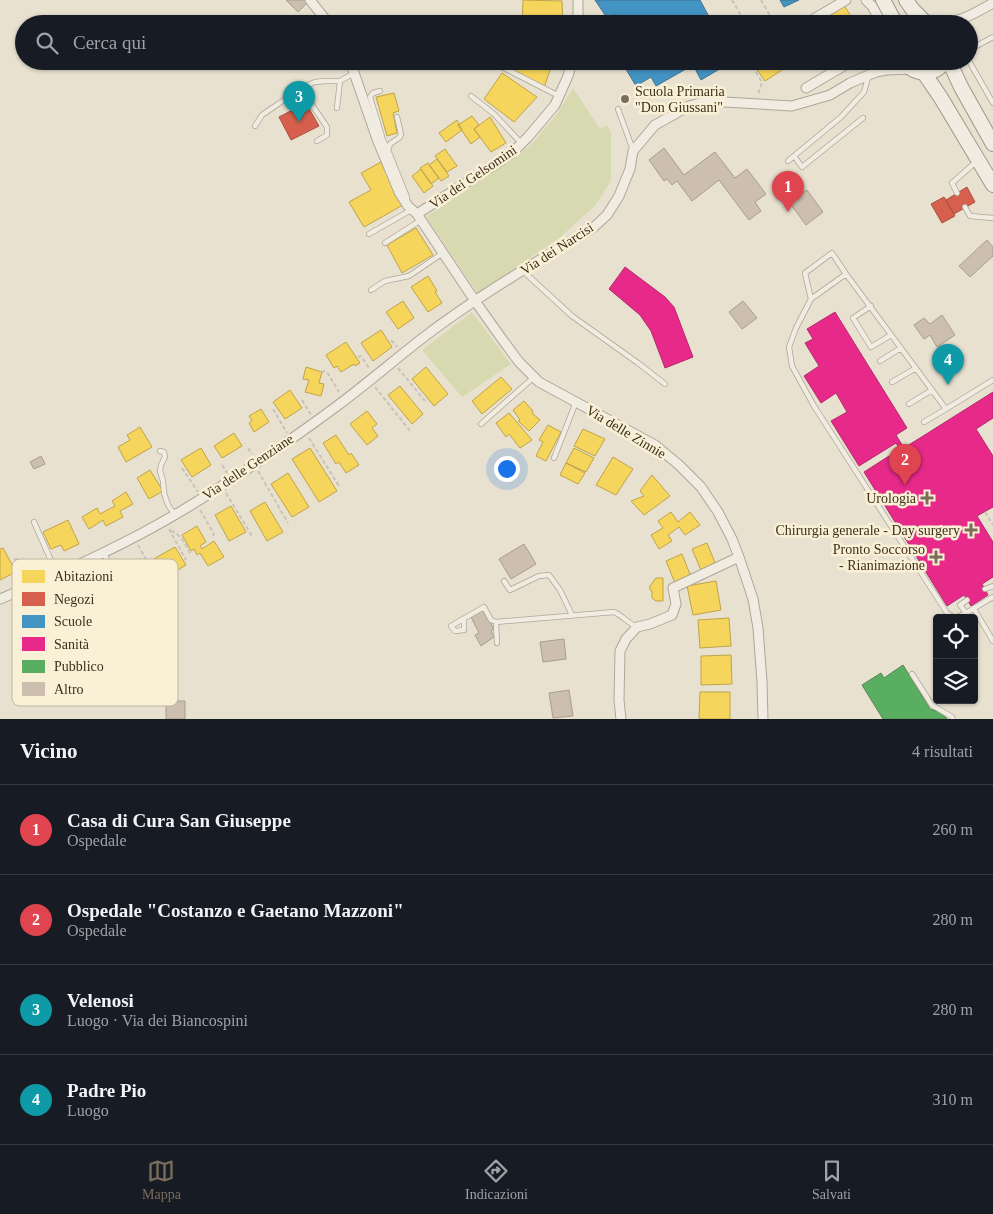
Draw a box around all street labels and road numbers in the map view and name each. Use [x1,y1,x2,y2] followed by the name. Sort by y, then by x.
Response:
[427,142,519,212] street label: Via dei Gelsomini
[518,220,596,278] street label: Via dei Narcisi
[584,402,668,462] street label: Via delle Zinnie
[200,431,296,503] street label: Via delle Genziane

